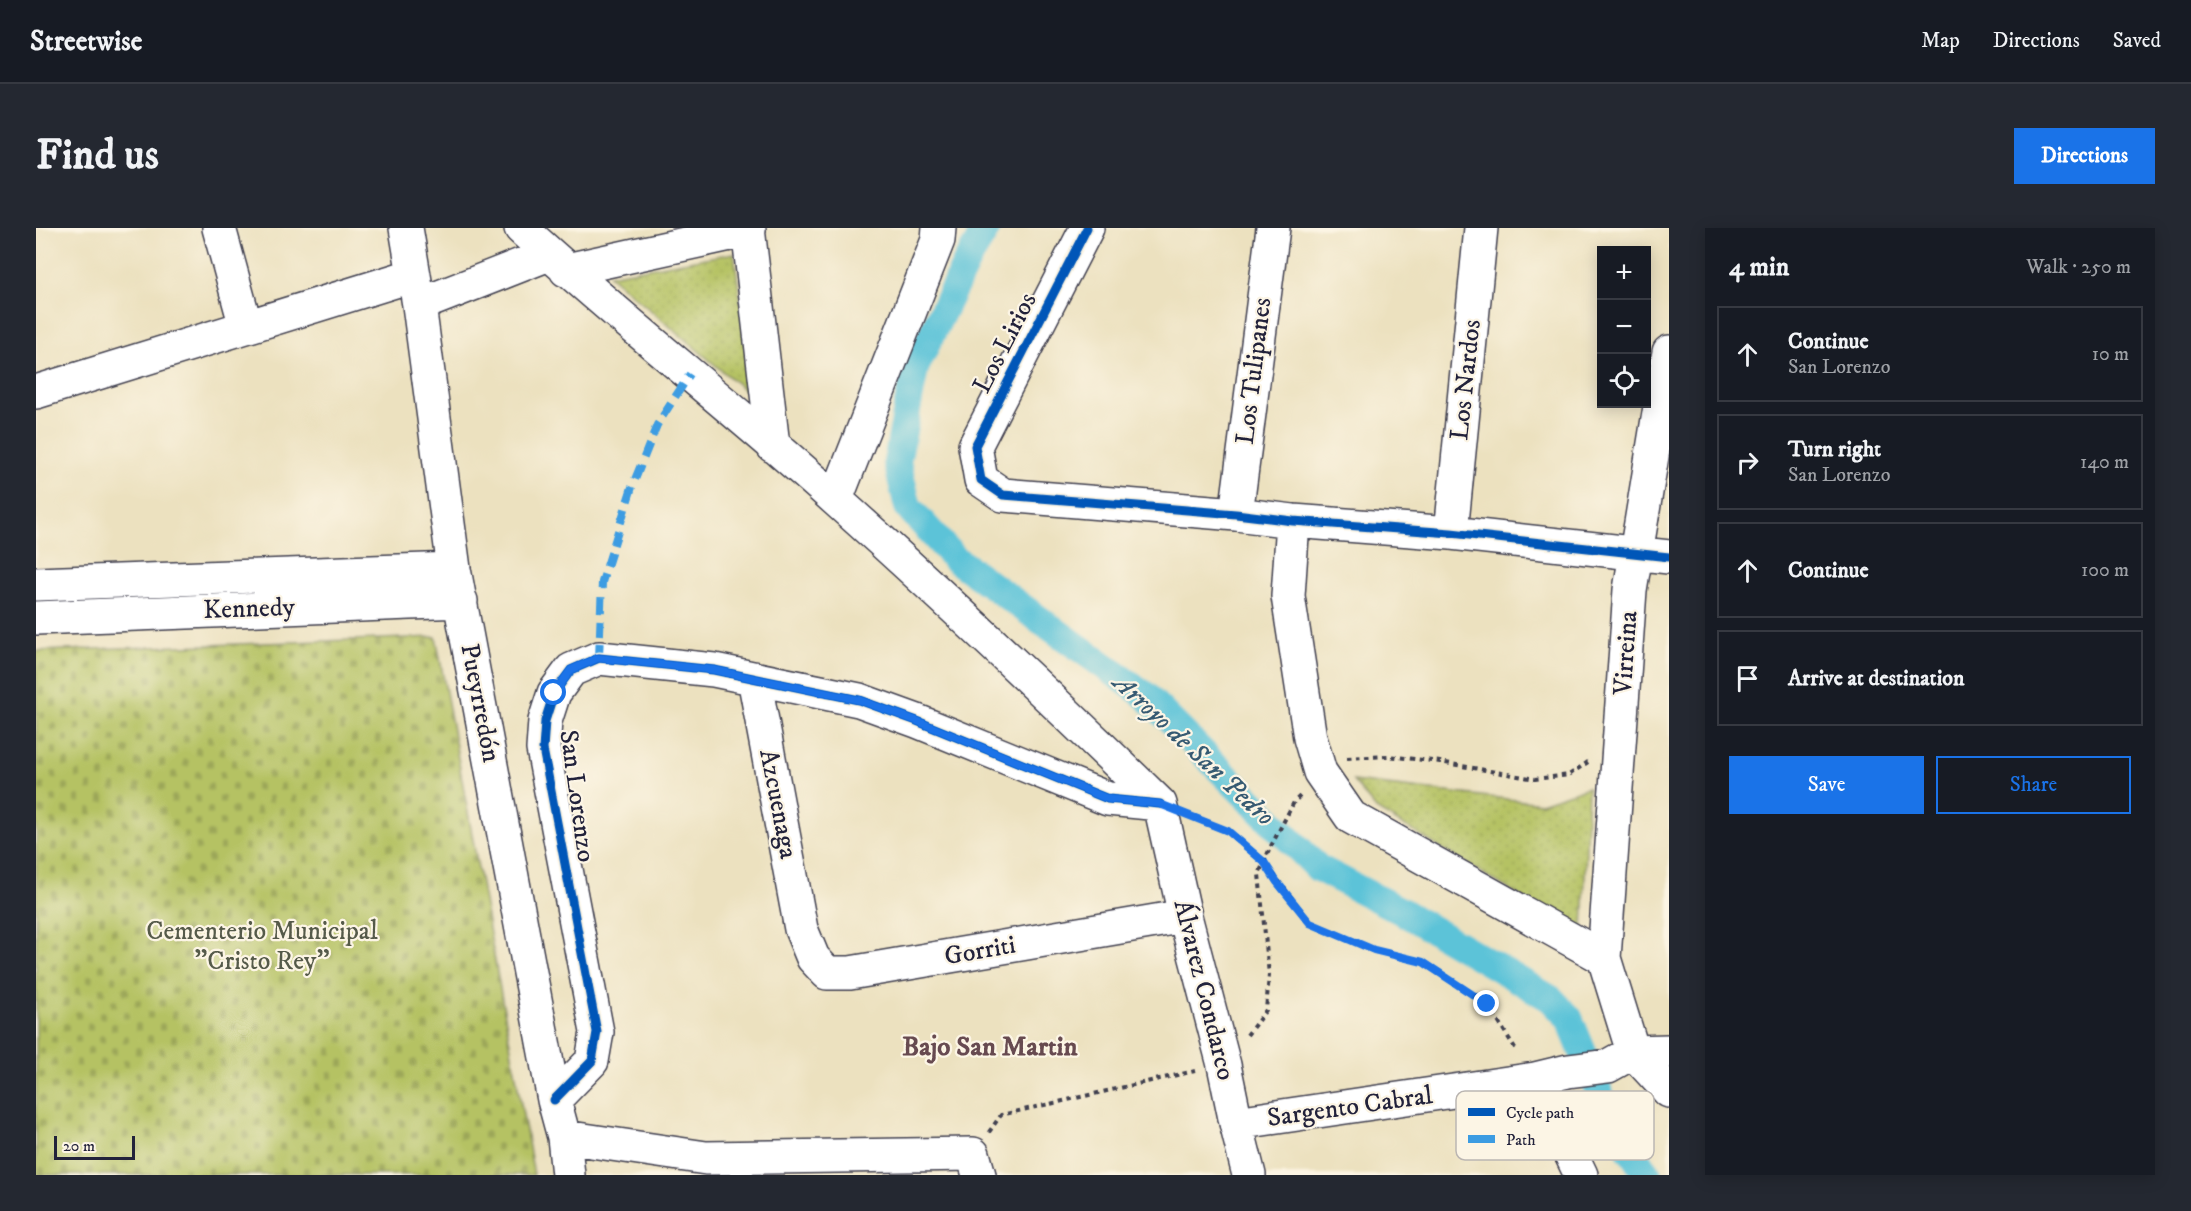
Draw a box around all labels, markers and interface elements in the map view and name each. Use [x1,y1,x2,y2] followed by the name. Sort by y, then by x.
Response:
[30,24,142,59] text: Streetwise
[1921,28,1960,54] text: Map
[1993,28,2080,54] text: Directions
[2113,28,2161,54] text: Saved
[2014,128,2155,184] button: Directions
[36,130,159,182] text: Find us
[1597,246,1651,408] map controls
[1597,246,1651,300] button: +
[1729,251,1789,284] text: 4 min
[2026,255,2131,280] text: Walk · 250 m
[966,287,1044,399] street label: Los Lirios
[1229,296,1279,446] street label: Los Tulipanes
[1597,300,1651,354] button: −
[1443,318,1489,442] street label: Los Nardos
[1788,328,1869,355] text: Continue
[1731,338,1764,371] icon: ahead
[2092,342,2129,367] text: 10 m
[1597,354,1651,408] button: locate
[1788,355,1890,380] text: San Lorenzo
[1788,436,1881,463] text: Turn right
[1731,446,1764,479] icon: right
[2080,450,2129,475] text: 140 m
[1788,463,1890,488] text: San Lorenzo
[1731,554,1764,587] icon: ahead
[1788,557,1869,584] text: Continue
[2081,558,2129,583] text: 100 m
[203,591,296,627] street label: Kennedy
[1607,610,1645,697] street label: Virreina
[452,641,508,765] street label: Pueyrredón
[1731,662,1764,695] icon: arrive
[1104,664,1282,834] water label: Arroyo de San Pedro
[1788,665,1965,692] text: Arrive at destination
[540,679,566,705] route start
[551,728,603,864] street label: San Lorenzo
[751,747,805,861] street label: Azcuenaga
[1729,756,1924,814] button: Save
[1936,756,2131,814] button: Share
[1166,896,1243,1084] street label: Álvarez Condarco
[146,915,378,978] park label: Cementerio Municipal "Cristo Rey"
[942,929,1018,973] street label: Gorriti
[1473,990,1499,1016] route end
[902,1030,1079,1064] district label: Bajo San Martin
[1265,1079,1435,1135] street label: Sargento Cabral
[1456,1091,1654,1160] legend
[1506,1103,1575,1123] text: Cycle path
[1506,1130,1536,1150] text: Path
[54,1133,135,1160] scale bar
[63,1136,95,1156] text: 20 m

